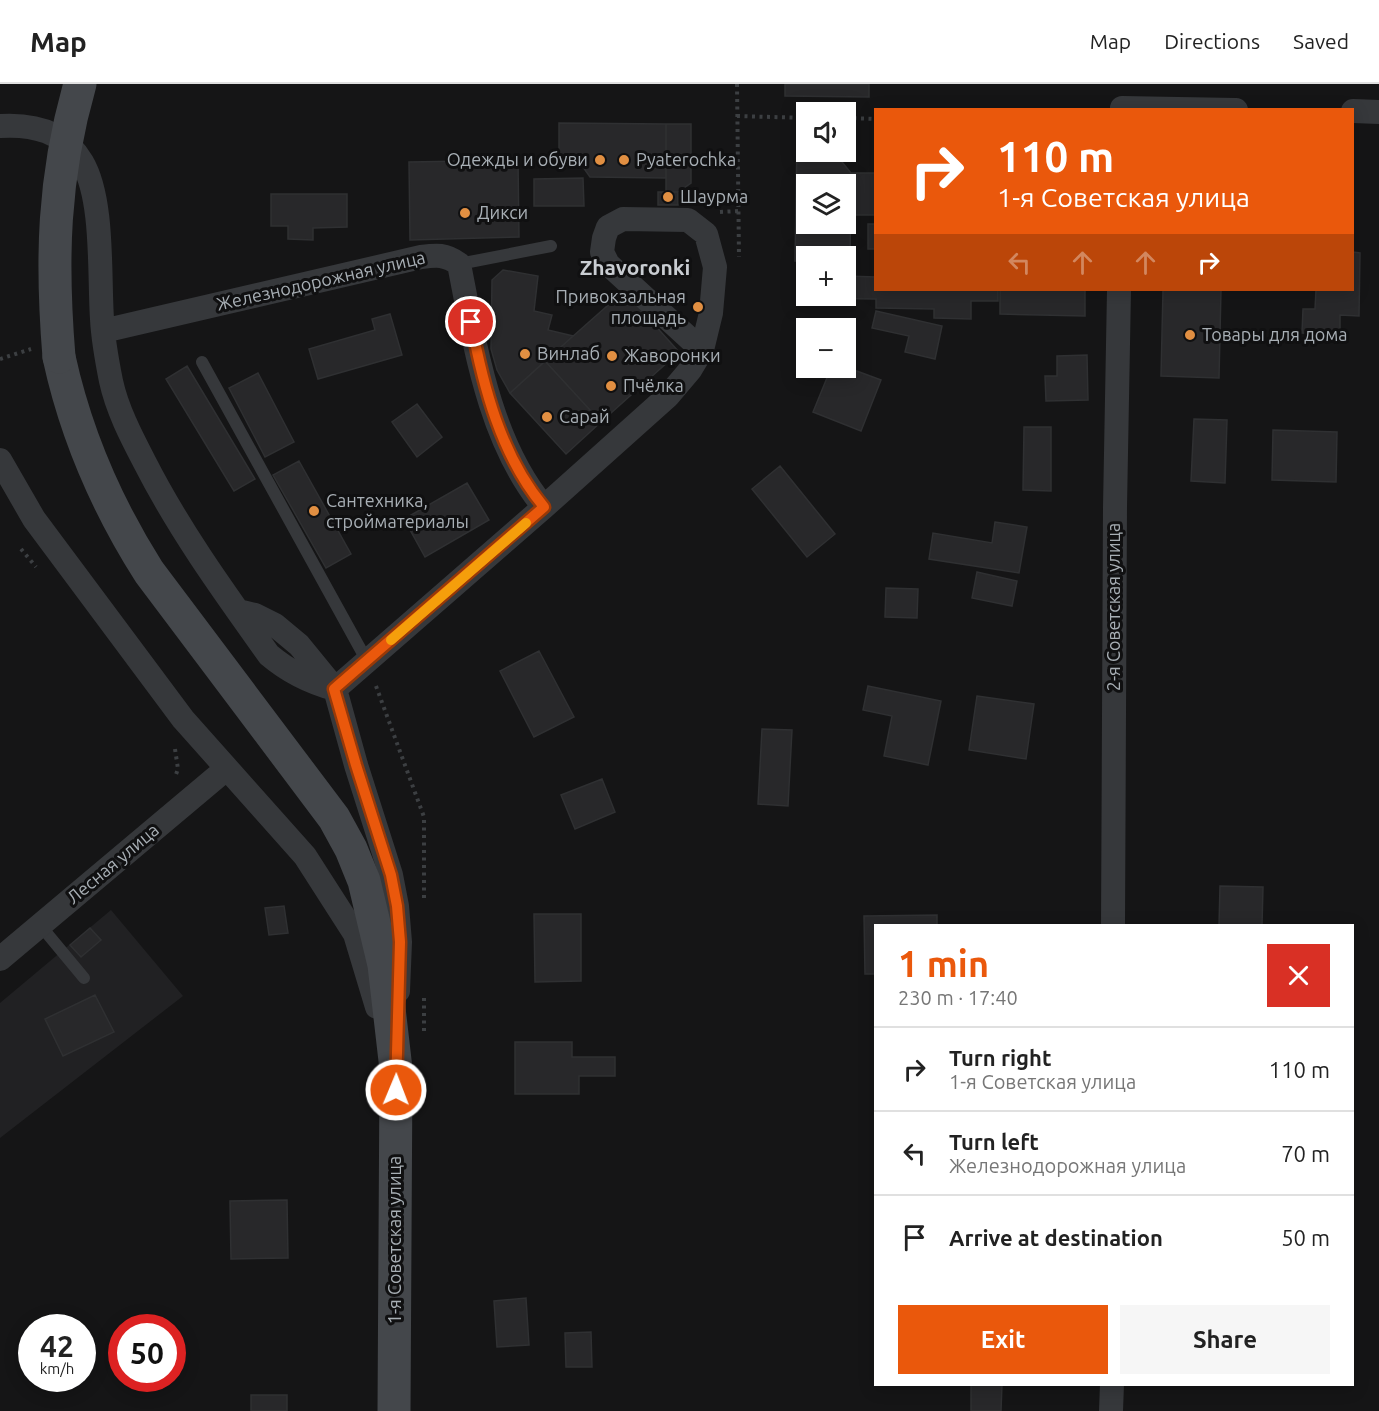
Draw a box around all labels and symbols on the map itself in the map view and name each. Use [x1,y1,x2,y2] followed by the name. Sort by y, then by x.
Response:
[447,149,588,169] place label: Одежды и обуви
[636,149,736,169] place label: Pyaterochka
[593,153,607,167] marker: Одежды и обуви
[617,153,631,167] marker: Pyaterochka
[680,186,748,206] place label: Шаурма
[661,190,675,204] marker: Шаурма
[477,202,528,222] place label: Дикси
[458,206,472,220] marker: Дикси
[215,246,427,314] street label: Железнодорожная улица
[580,255,690,279] district label: Zhavoronki
[555,286,686,327] place label: Привокзальная площадь
[445,296,496,347] pin
[691,300,705,314] marker: Привокзальная площадь
[1202,324,1348,344] place label: Товары для дома
[1183,328,1197,342] marker: Товары для дома
[537,343,600,363] place label: Винлаб
[624,345,721,365] place label: Жаворонки
[518,347,532,361] marker: Винлаб
[605,349,619,363] marker: Жаворонки
[623,375,684,395] place label: Пчёлка
[604,379,618,393] marker: Пчёлка
[559,406,610,426] place label: Сарай
[540,410,554,424] marker: Сарай
[326,490,469,531] place label: Сантехника, стройматериалы
[307,504,321,518] marker: Сантехника, стройматериалы
[1103,523,1123,691] street label: 2-я Советская улица
[62,819,162,907] street label: Лесная улица
[364,1058,428,1122] position arrow
[384,1156,404,1324] street label: 1-я Советская улица
[108,1314,186,1392] speed limit sign: 50

